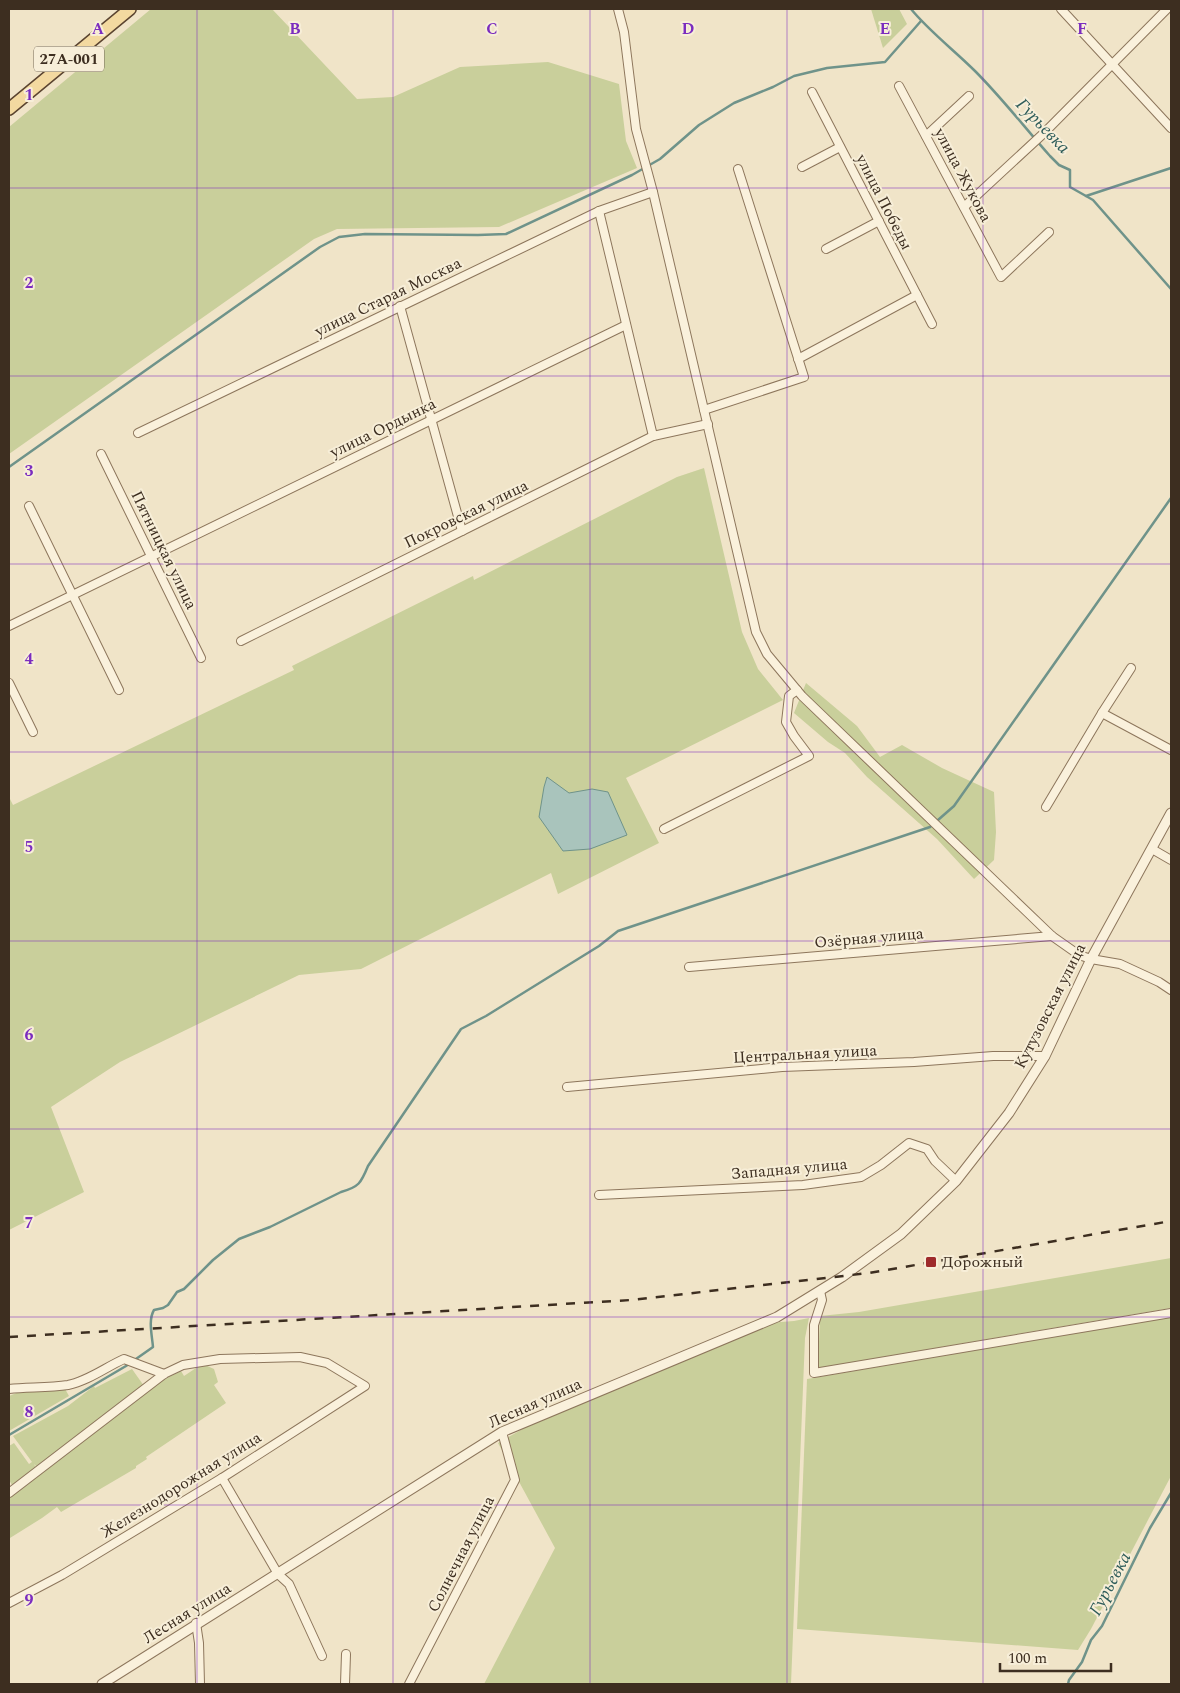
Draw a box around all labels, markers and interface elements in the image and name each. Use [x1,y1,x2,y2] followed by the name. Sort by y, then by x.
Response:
[92,17,105,41] text: A
[289,17,301,41] text: B
[486,17,498,41] text: C
[682,17,695,41] text: D
[880,17,890,41] text: E
[1077,17,1087,41] text: F
[34,46,104,72] road number: 27А-001
[25,83,33,107] text: 1
[1009,92,1077,160] water label: Гурьевка
[928,123,998,227] street label: улица Жукова
[849,149,919,254] street label: улица Победы
[310,251,466,343] street label: улица Старая Москва
[25,271,34,295] text: 2
[325,392,440,465] street label: улица Ордынка
[25,459,34,483] text: 3
[400,473,532,555] street label: Покровская улица
[125,486,203,614] street label: Пятницкая улица
[25,647,34,671] text: 4
[25,835,33,859] text: 5
[813,921,925,955] street label: Озёрная улица
[1008,939,1092,1073] street label: Кутузовская улица
[25,1023,34,1047] text: 6
[732,1038,878,1070] street label: Центральная улица
[730,1152,848,1186] street label: Западная улица
[25,1211,34,1235] text: 7
[942,1250,1023,1274] place label: Дорожный
[924,1255,938,1269] marker: Дорожный
[484,1372,586,1434] street label: Лесная улица
[25,1400,34,1424] text: 8
[96,1426,266,1544] street label: Железнодорожная улица
[421,1491,501,1616] street label: Солнечная улица
[1082,1547,1138,1621] water label: Гурьевка
[138,1576,236,1650] street label: Лесная улица
[25,1588,34,1612] text: 9
[1000,1640,1111,1672] scale bar
[1008,1647,1047,1670] text: 100 m

